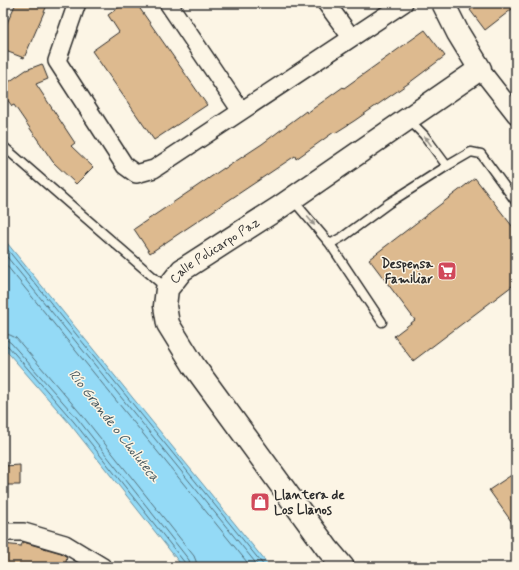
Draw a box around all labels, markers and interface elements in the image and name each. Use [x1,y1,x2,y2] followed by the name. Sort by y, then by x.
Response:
[424,136,433,147] one-way arrow
[166,214,263,287] street label: Calle Policarpo Paz
[307,216,316,227] one-way arrow
[381,256,434,288] place label: Despensa Familiar
[436,260,458,282] supermarket icon: Despensa Familiar
[64,366,164,486] water label: Río Grande o Choluteca
[274,487,345,519] place label: Llantera de Los Llanos
[249,491,271,513] shop icon: Llantera de Los Llanos

